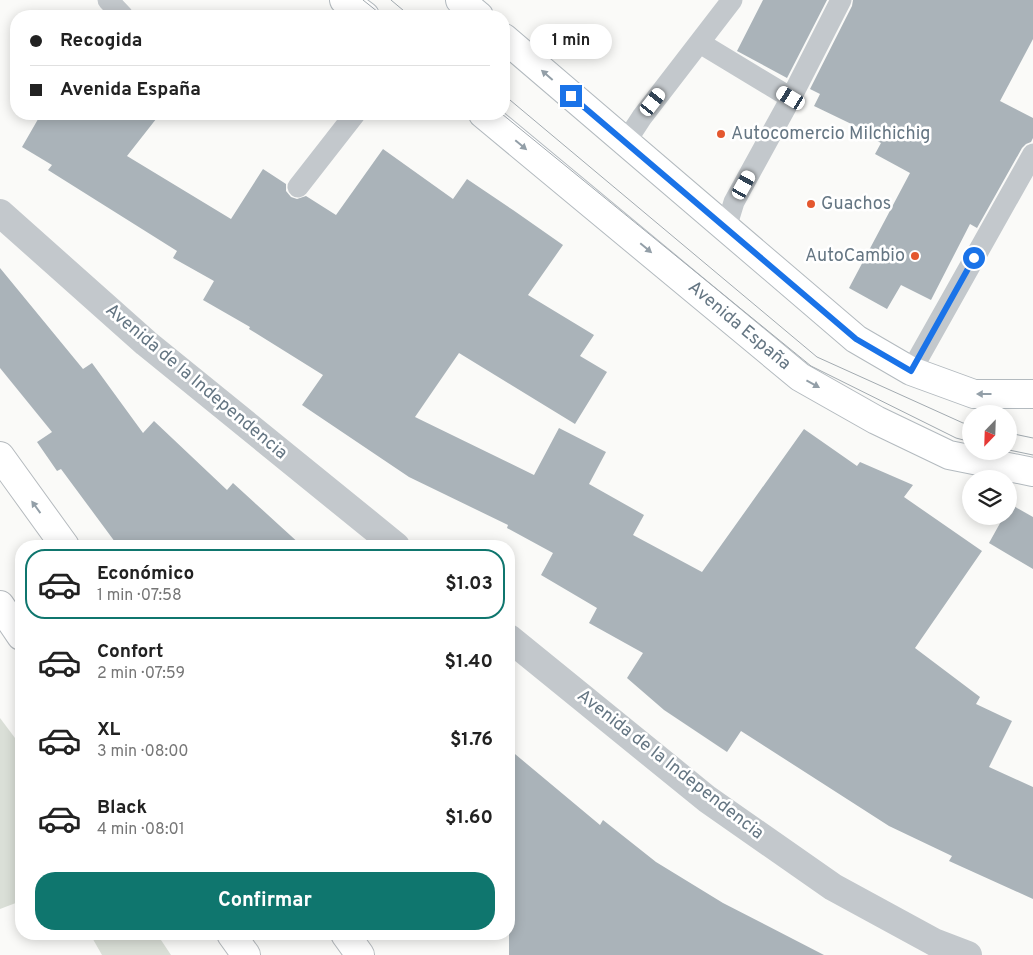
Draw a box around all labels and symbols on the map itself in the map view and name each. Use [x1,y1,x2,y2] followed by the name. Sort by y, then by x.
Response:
[530,23,612,58] callout: 1 min
[540,70,553,81] one-way arrow
[774,84,807,112] car
[560,85,582,107] route end
[637,86,668,118] car
[731,123,930,146] place label: Autocomercio Milchichig
[715,128,727,140] marker: Autocomercio Milchichig
[514,139,527,150] one-way arrow
[730,168,757,202] car
[821,193,891,216] place label: Guachos
[805,198,817,210] marker: Guachos
[639,243,652,254] one-way arrow
[805,245,905,268] place label: AutoCambio
[963,247,985,269] route start
[909,250,921,262] marker: AutoCambio
[683,276,795,376] street label: Avenida España
[100,299,292,465] street label: Avenida de la Independencia
[806,379,819,388] one-way arrow
[976,390,992,398] one-way arrow
[962,405,1018,460] north arrow
[31,500,41,514] one-way arrow
[572,685,768,845] street label: Avenida de la Independencia

